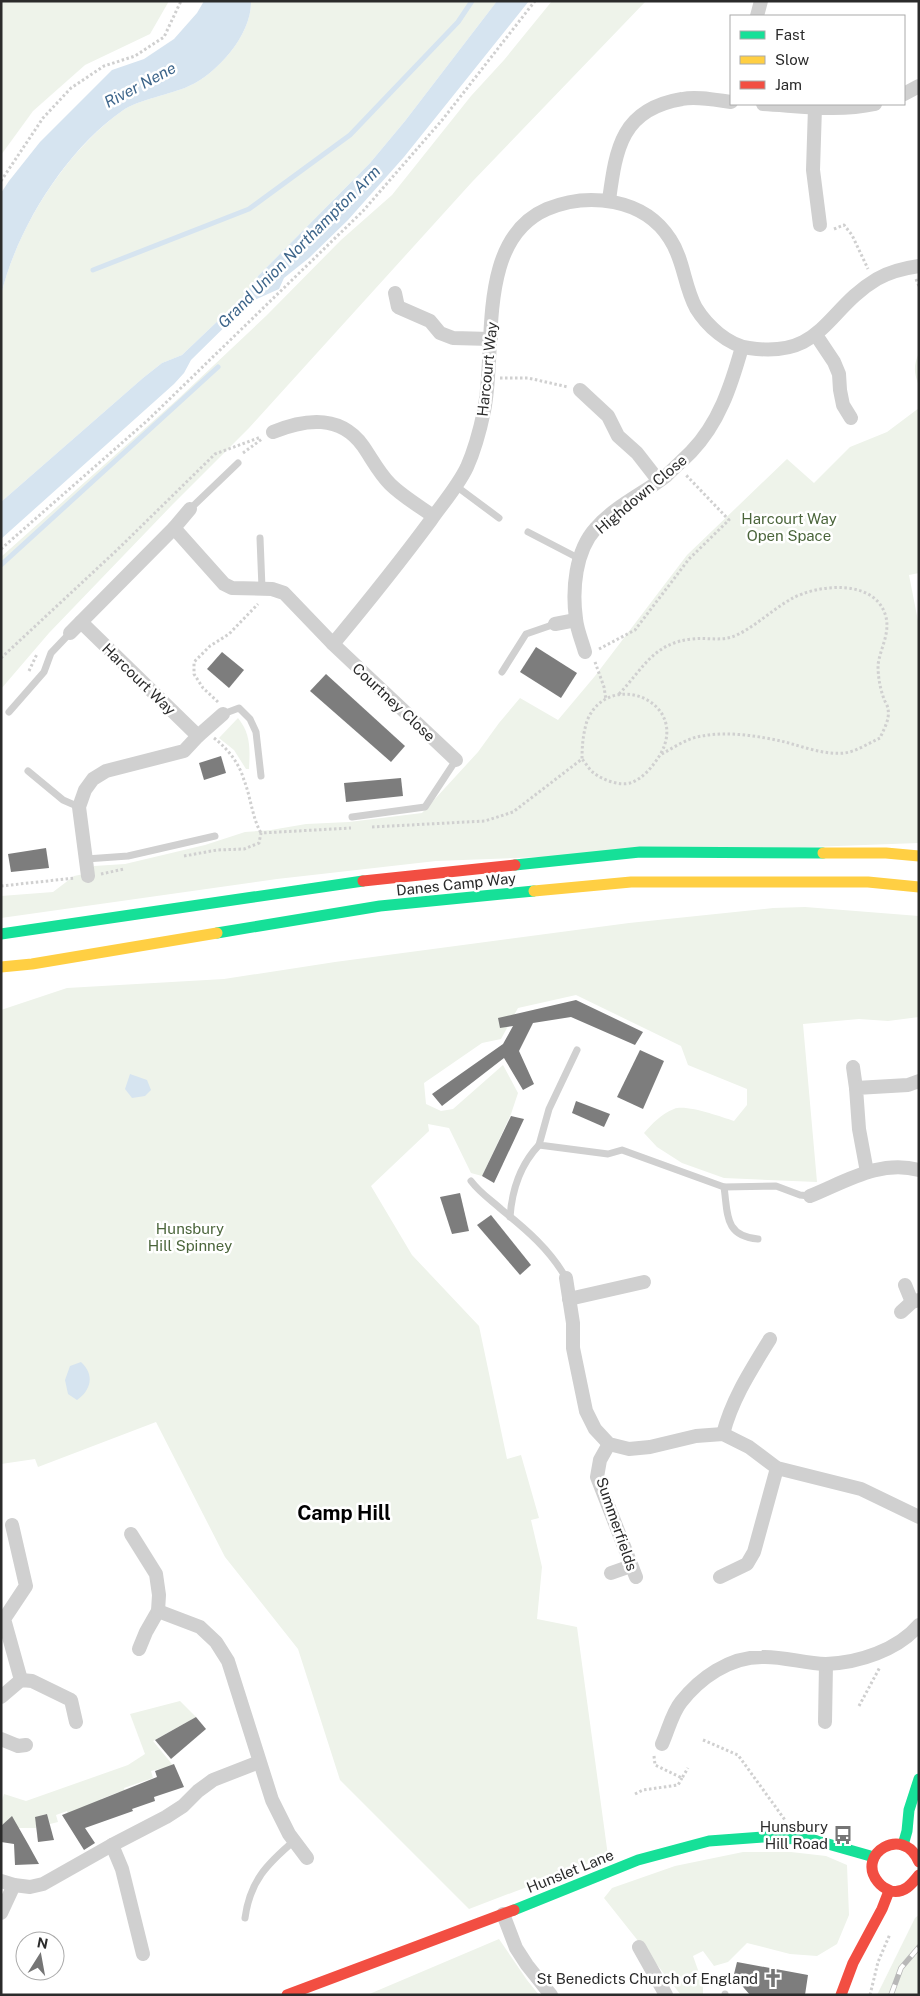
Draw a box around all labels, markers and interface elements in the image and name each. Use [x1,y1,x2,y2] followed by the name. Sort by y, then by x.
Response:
[730,15,905,105] legend
[775,26,805,43] text: Fast
[775,51,810,68] text: Slow
[101,58,179,112] water label: River Nene
[775,76,802,93] text: Jam
[214,162,384,332] water label: Grand Union Northampton Arm
[474,321,500,417] street label: Harcourt Way
[592,451,690,537] street label: Highdown Close
[741,510,837,544] park label: Harcourt Way Open Space
[99,640,179,718] street label: Harcourt Way
[349,659,439,745] street label: Courtney Close
[395,869,517,899] street label: Danes Camp Way
[148,1220,232,1254] park label: Hunsbury Hill Spinney
[593,1475,641,1573] street label: Summerfields
[297,1501,391,1525] district label: Camp Hill
[760,1818,828,1852] place label: Hunsbury Hill Road
[832,1824,854,1846] bus stop icon: Hunsbury Hill Road
[524,1846,616,1896] street label: Hunslet Lane
[15,1931,65,1981] north arrow
[36,1934,49,1952] text: N
[762,1967,784,1989] church icon: St Benedicts Church of England
[537,1970,758,1987] place label: St Benedicts Church of England

